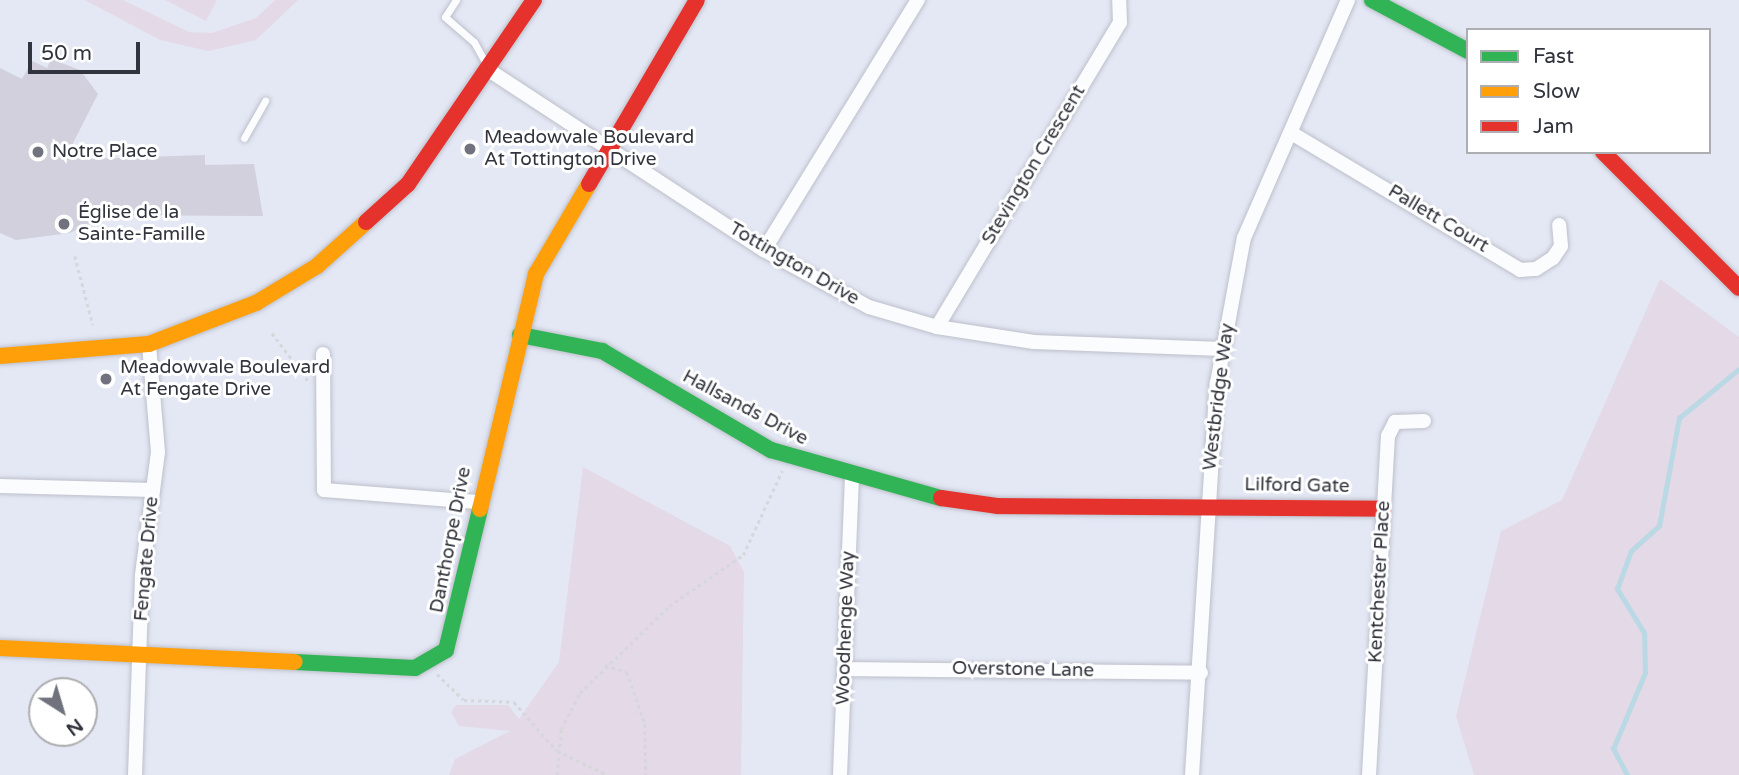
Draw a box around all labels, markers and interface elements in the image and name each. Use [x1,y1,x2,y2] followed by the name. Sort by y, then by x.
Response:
[32,28,144,72] scale bar
[1466,28,1711,154] legend
[41,41,92,66] text: 50 m
[1533,44,1574,69] text: Fast
[1533,79,1580,104] text: Slow
[977,81,1091,249] street label: Stevington Crescent
[1533,114,1574,139] text: Jam
[484,127,694,171] place label: Meadowvale Boulevard At Tottington Drive
[52,141,157,163] place label: Notre Place
[462,141,478,157] marker: Meadowvale Boulevard At Tottington Drive
[30,144,46,160] marker: Notre Place
[1384,180,1492,258] street label: Pallett Court
[78,202,205,246] place label: Église de la Sainte-Famille
[56,216,72,232] marker: Église de la Sainte-Famille
[725,217,863,311] street label: Tottington Drive
[1199,322,1239,472] street label: Westbridge Way
[120,357,330,401] place label: Meadowvale Boulevard At Fengate Drive
[678,365,812,451] street label: Hallsands Drive
[98,371,114,387] marker: Meadowvale Boulevard At Fengate Drive
[426,465,476,615] street label: Danthorpe Drive
[1244,474,1350,498] street label: Lilford Gate
[130,496,164,622] street label: Fengate Drive
[1364,500,1396,664] street label: Kentchester Place
[832,551,860,705] street label: Woodhenge Way
[952,657,1094,683] street label: Overstone Lane
[28,677,98,747] north arrow
[62,714,87,741] text: N

